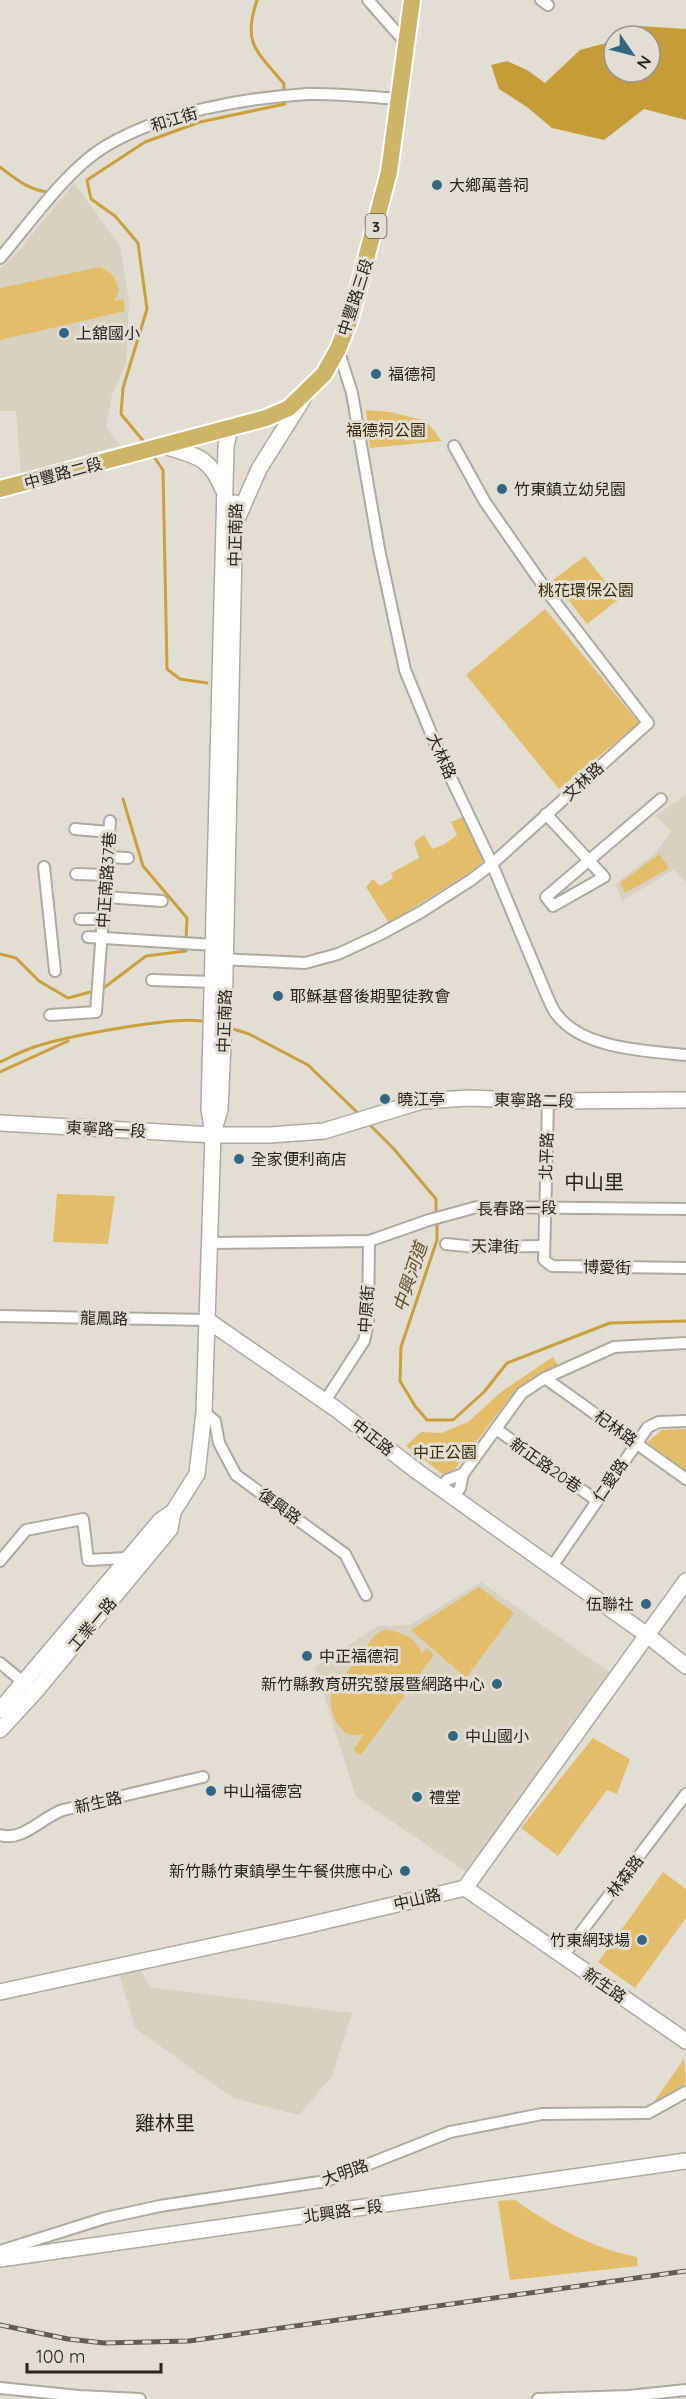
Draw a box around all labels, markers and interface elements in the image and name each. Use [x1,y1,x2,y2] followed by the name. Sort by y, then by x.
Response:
[602,24,662,84] north arrow
[633,52,656,73] text: N
[148,102,200,136] street label: 和江街
[449,175,529,195] place label: 大鄉萬善祠
[430,178,444,192] marker: 大鄉萬善祠
[366,214,386,238] road number: 3
[333,256,377,338] street label: 中豐路三段
[76,323,140,343] place label: 上舘國小
[57,326,71,340] marker: 上舘國小
[388,364,436,384] place label: 福德祠
[369,367,383,381] marker: 福德祠
[346,420,426,440] park label: 福德祠公園
[22,453,104,493] street label: 中豐路二段
[514,479,626,499] place label: 竹東鎮立幼兒園
[495,482,509,496] marker: 竹東鎮立幼兒園
[224,503,246,567] street label: 中正南路
[538,580,634,600] park label: 桃花環保公園
[423,730,461,782] street label: 大林路
[558,758,608,804] street label: 文林路
[93,831,119,929] street label: 中正南路37巷
[290,986,450,1006] place label: 耶穌基督後期聖徒教會
[213,989,235,1053] street label: 中正南路
[271,989,285,1003] marker: 耶穌基督後期聖徒教會
[397,1089,445,1109] place label: 曉江亭
[494,1089,574,1111] street label: 東寧路二段
[378,1092,392,1106] marker: 曉江亭
[66,1117,146,1141] street label: 東寧路一段
[535,1132,557,1180] street label: 北平路
[251,1149,347,1169] place label: 全家便利商店
[232,1152,246,1166] marker: 全家便利商店
[564,1169,624,1194] district label: 中山里
[477,1197,557,1219] street label: 長春路一段
[388,1236,433,1315] water label: 中興河道
[471,1236,519,1256] street label: 天津街
[583,1257,631,1277] street label: 博愛街
[354,1284,378,1334] street label: 中原街
[80,1308,128,1328] street label: 龍鳳路
[591,1406,641,1450] street label: 杞林路
[348,1414,398,1460] street label: 中正路
[507,1433,585,1497] street label: 新正路20巷
[413,1442,477,1462] park label: 中正公園
[588,1455,632,1505] street label: 仁愛路
[255,1484,305,1528] street label: 復興路
[64,1593,120,1655] street label: 工業一路
[586,1594,634,1614] place label: 伍聯社
[639,1597,653,1611] marker: 伍聯社
[319,1646,399,1666] place label: 中正福德祠
[300,1649,314,1663] marker: 中正福德祠
[261,1674,485,1694] place label: 新竹縣教育研究發展暨網路中心
[490,1677,504,1691] marker: 新竹縣教育研究發展暨網路中心
[465,1726,529,1746] place label: 中山國小
[446,1729,460,1743] marker: 中山國小
[223,1781,303,1801] place label: 中山福德宮
[204,1784,218,1798] marker: 中山福德宮
[72,1787,124,1817] street label: 新生路
[429,1787,461,1807] place label: 禮堂
[410,1790,424,1804] marker: 禮堂
[603,1851,647,1901] street label: 林森路
[169,1861,393,1881] place label: 新竹縣竹東鎮學生午餐供應中心
[398,1864,412,1878] marker: 新竹縣竹東鎮學生午餐供應中心
[391,1884,443,1914] street label: 中山路
[550,1930,630,1950] place label: 竹東網球場
[635,1933,649,1947] marker: 竹東網球場
[580,1963,630,2007] street label: 新生路
[135,2110,195,2135] district label: 雞林里
[319,2155,371,2189] street label: 大明路
[302,2196,384,2226] street label: 北興路ㄧ段
[27,2336,160,2374] scale bar
[36,2345,85,2368] text: 100 m

